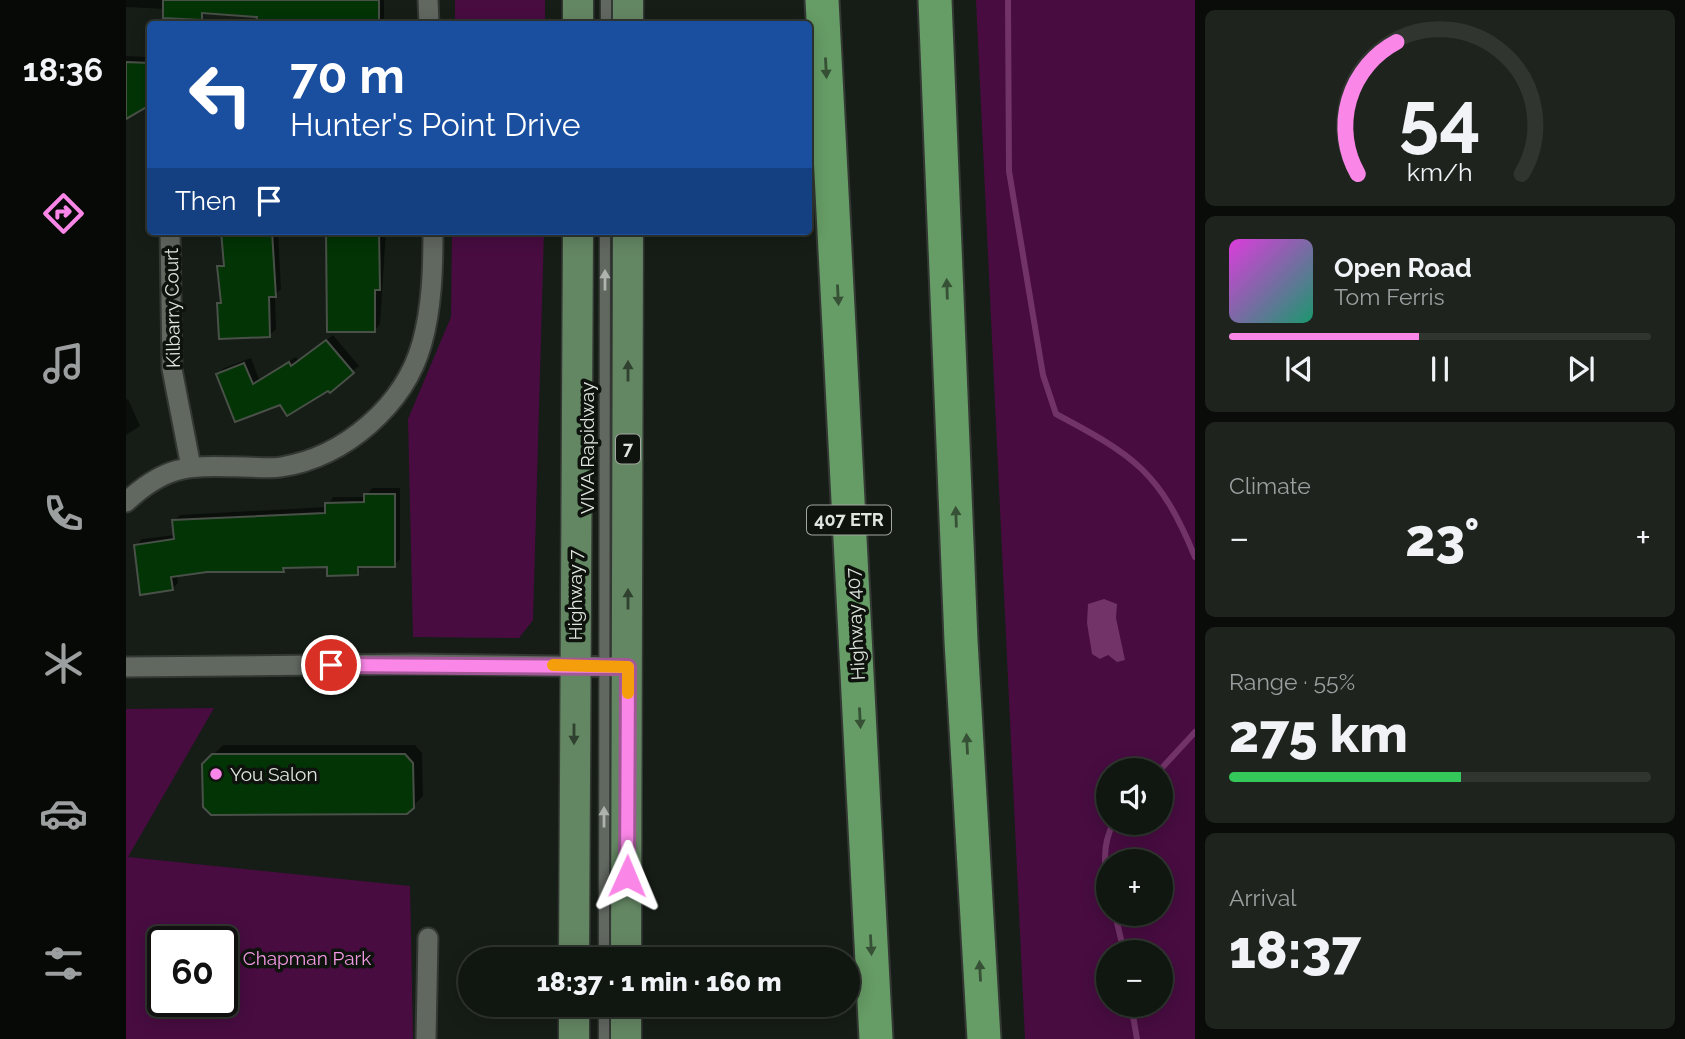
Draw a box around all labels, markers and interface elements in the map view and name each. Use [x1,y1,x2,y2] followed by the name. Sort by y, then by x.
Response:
[290,47,405,104] text: 70 m
[175,49,266,140] icon: left
[23,51,103,88] text: 18:36
[820,57,831,79] one-way arrow
[1399,76,1481,161] text: 54
[290,106,581,143] text: Hunter's Point Drive
[1407,157,1473,187] text: km/h
[250,182,288,220] icon: arrive
[175,186,236,216] text: Then
[39,189,88,238] icon: directions
[160,247,184,368] street label: Kilbarry Court
[1334,253,1472,283] text: Open Road
[599,269,611,291] one-way arrow
[941,278,952,300] one-way arrow
[1334,283,1445,310] text: Tom Ferris
[832,285,843,307] one-way arrow
[39,339,88,388] icon: music
[1280,350,1318,388] icon: previous
[1421,350,1459,388] icon: pause
[1562,350,1600,388] icon: next
[622,360,634,382] one-way arrow
[576,382,598,514] street label: VIVA Rapidway
[616,434,640,463] road number: 7
[1229,472,1311,499] text: Climate
[39,489,88,538] icon: phone
[950,505,961,527] one-way arrow
[807,506,891,534] road number: 407 ETR
[1405,507,1479,568] text: 23°
[1229,515,1249,560] text: −
[1635,515,1651,560] text: +
[564,550,586,640] street label: Highway 7
[841,567,869,681] street label: Highway 407
[622,588,634,610] one-way arrow
[301,635,361,695] pin
[39,639,88,688] icon: climate
[312,646,350,684] icon: arrive
[1229,668,1355,695] text: Range · 55%
[1229,703,1408,764] text: 275 km
[854,708,865,730] one-way arrow
[568,723,580,745] one-way arrow
[961,733,972,755] one-way arrow
[1096,758,1173,1017] map controls
[1096,758,1173,835] button: sound
[230,763,318,785] place label: You Salon
[208,766,224,782] marker: You Salon
[39,789,88,838] icon: car
[598,806,610,828] one-way arrow
[590,839,664,913] position arrow
[1096,849,1173,926] button: +
[1229,884,1296,911] text: Arrival
[1229,919,1361,980] text: 18:37
[147,926,238,1017] speed limit sign: 60
[866,935,877,957] one-way arrow
[39,939,88,988] icon: filters
[1096,940,1173,1017] button: −
[243,947,371,969] park label: Chapman Park
[974,960,985,982] one-way arrow
[536,967,782,997] text: 18:37 · 1 min · 160 m

